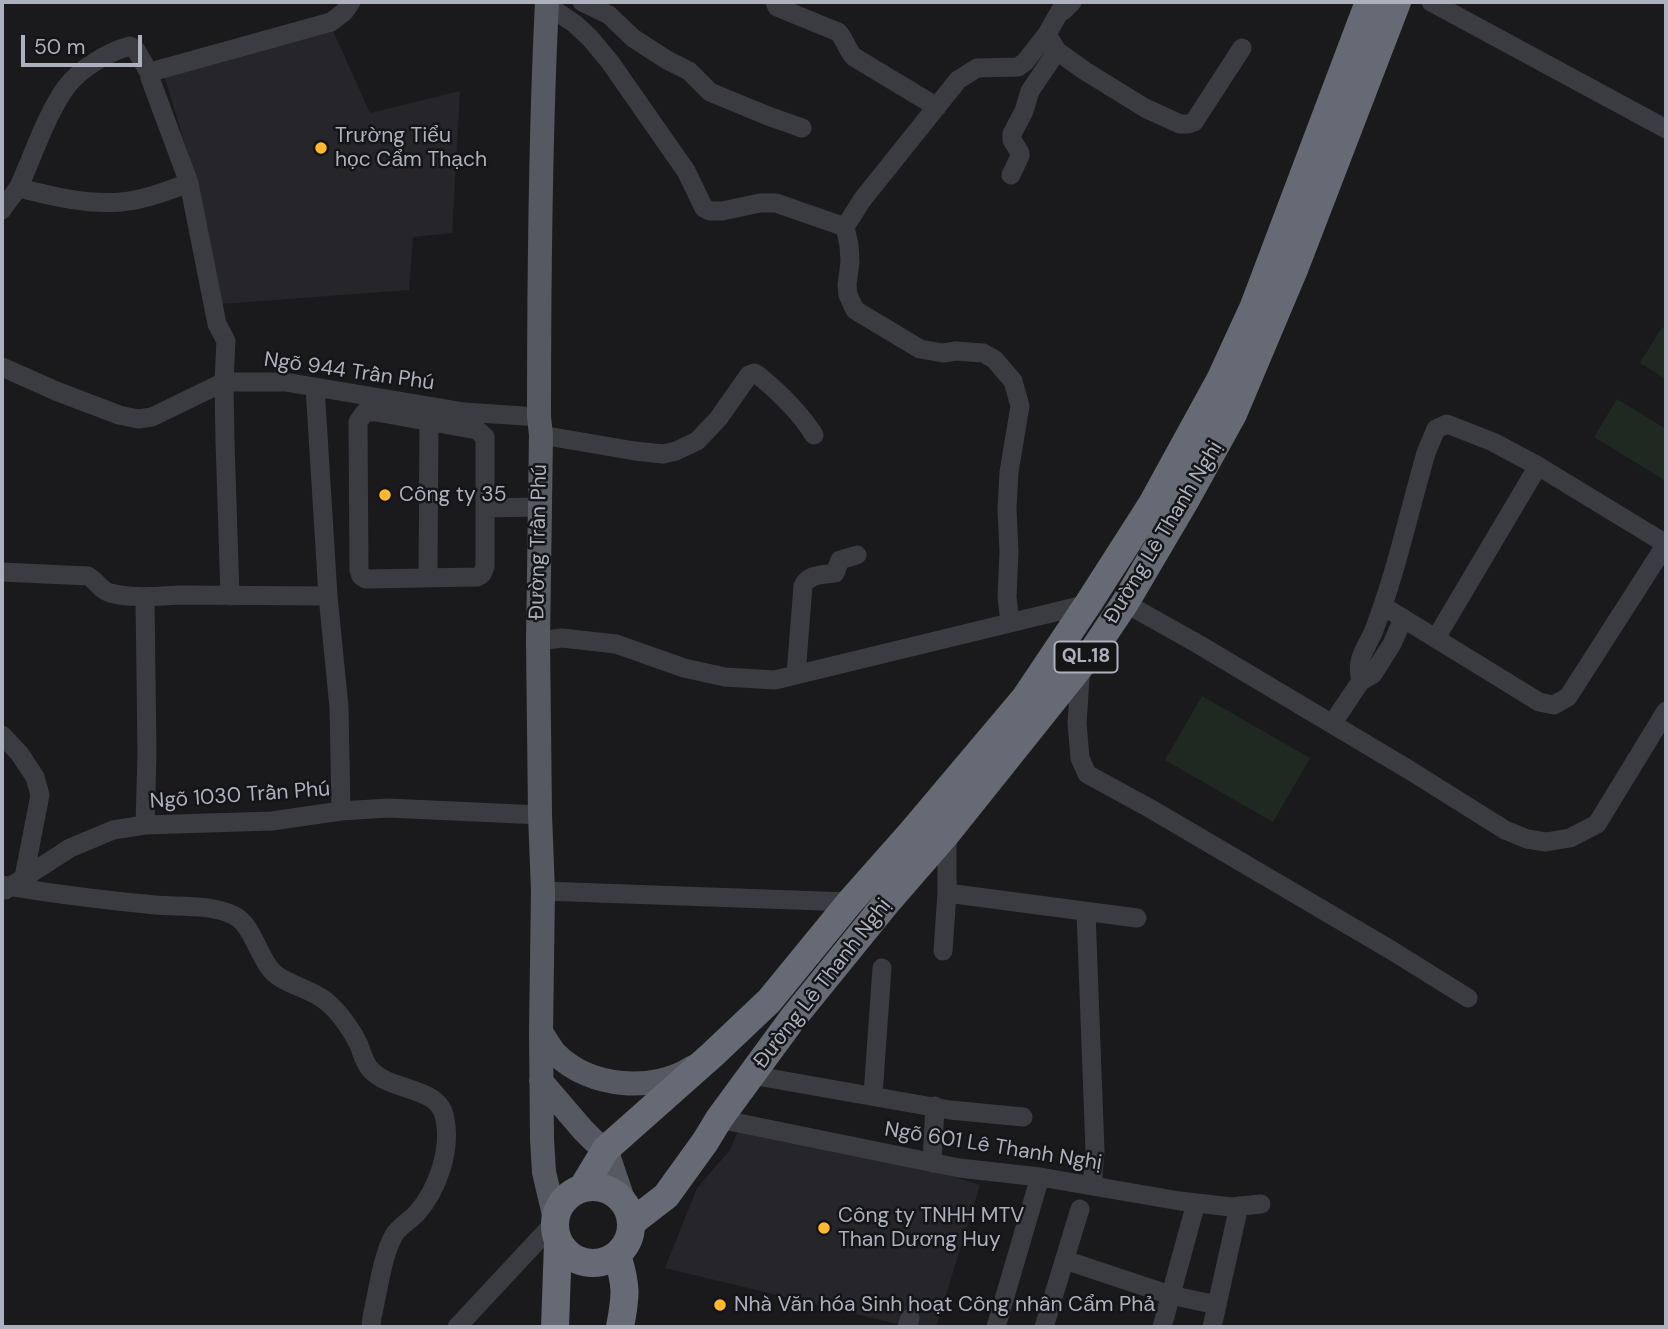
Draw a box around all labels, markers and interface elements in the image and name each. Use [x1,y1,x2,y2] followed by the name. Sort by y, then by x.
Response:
[24,21,145,65] scale bar
[34,33,85,61] text: 50 m
[335,123,487,173] place label: Trường Tiểu học Cẩm Thạch
[313,140,329,156] marker: Trường Tiểu học Cẩm Thạch
[262,348,436,396] street label: Ngõ 944 Trần Phú
[1100,437,1228,629] street label: Đường Lê Thanh Nghị
[525,464,553,620] street label: Đường Trần Phú
[399,482,507,508] place label: Công ty 35
[377,487,393,503] marker: Công ty 35
[1054,642,1118,672] road number: QL.18
[149,777,331,815] street label: Ngõ 1030 Trần Phú
[749,894,897,1074] street label: Đường Lê Thanh Nghị
[883,1117,1103,1177] street label: Ngõ 601 Lê Thanh Nghị
[838,1203,1024,1253] place label: Công ty TNHH MTV Than Dương Huy
[816,1220,832,1236] marker: Công ty TNHH MTV Than Dương Huy
[734,1292,1155,1318] place label: Nhà Văn hóa Sinh hoạt Công nhân Cẩm Phả
[712,1297,728,1313] marker: Nhà Văn hóa Sinh hoạt Công nhân Cẩm Phả

